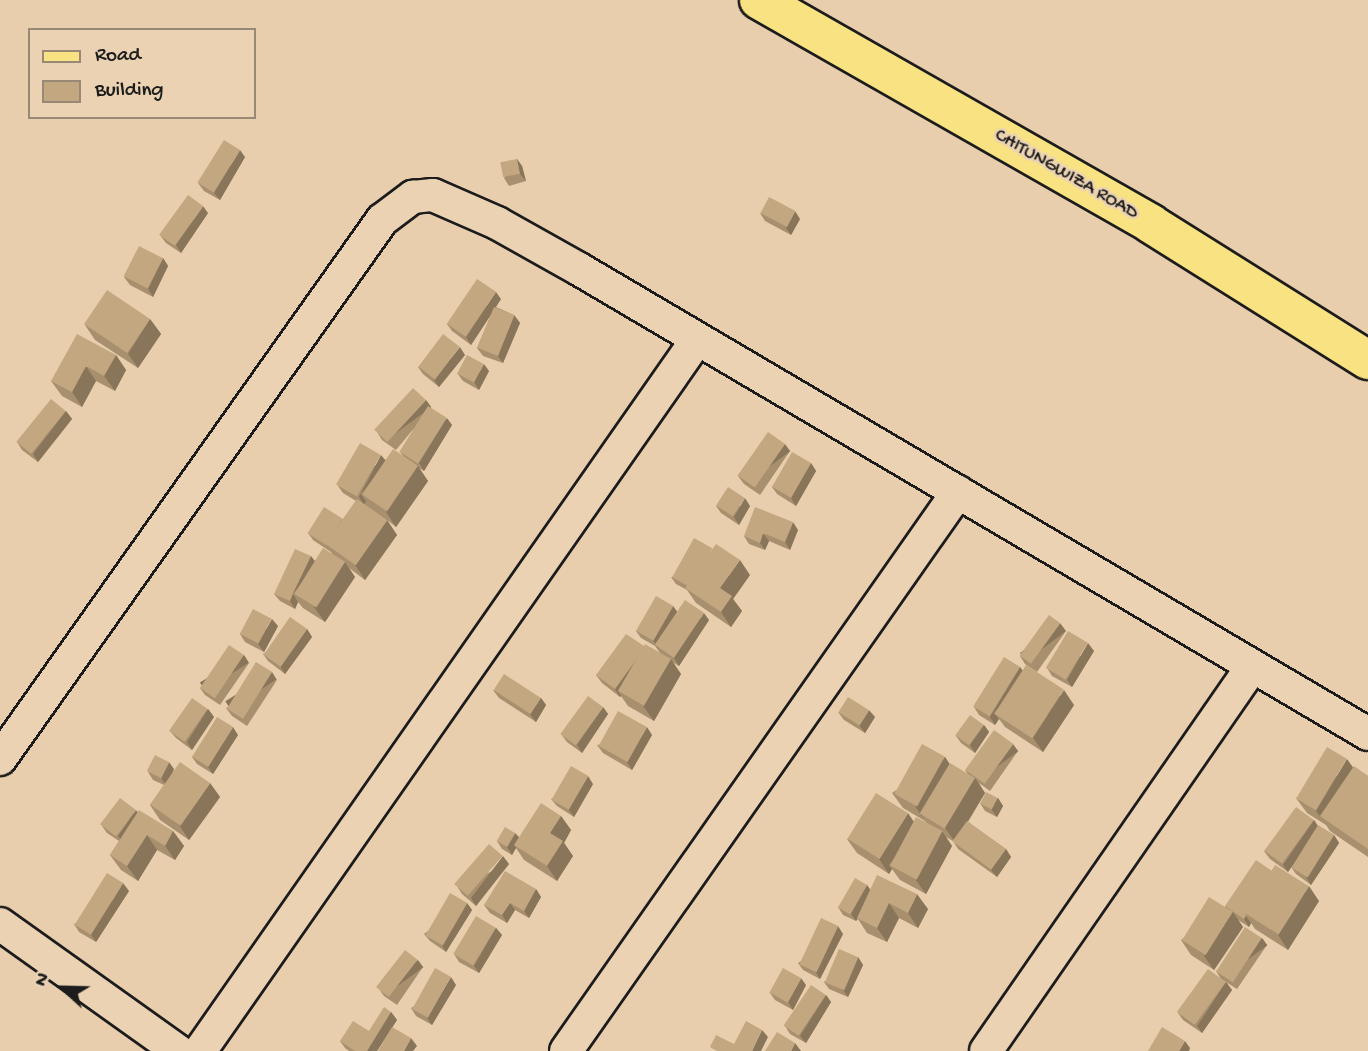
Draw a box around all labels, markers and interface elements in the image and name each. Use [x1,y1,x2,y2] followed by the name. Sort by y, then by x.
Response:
[28,28,256,119] legend
[95,44,141,69] text: Road
[95,79,164,104] text: Building
[990,125,1142,225] street label: CHITUNGWIZA ROAD
[28,953,98,1023] north arrow
[30,970,56,990] text: N

